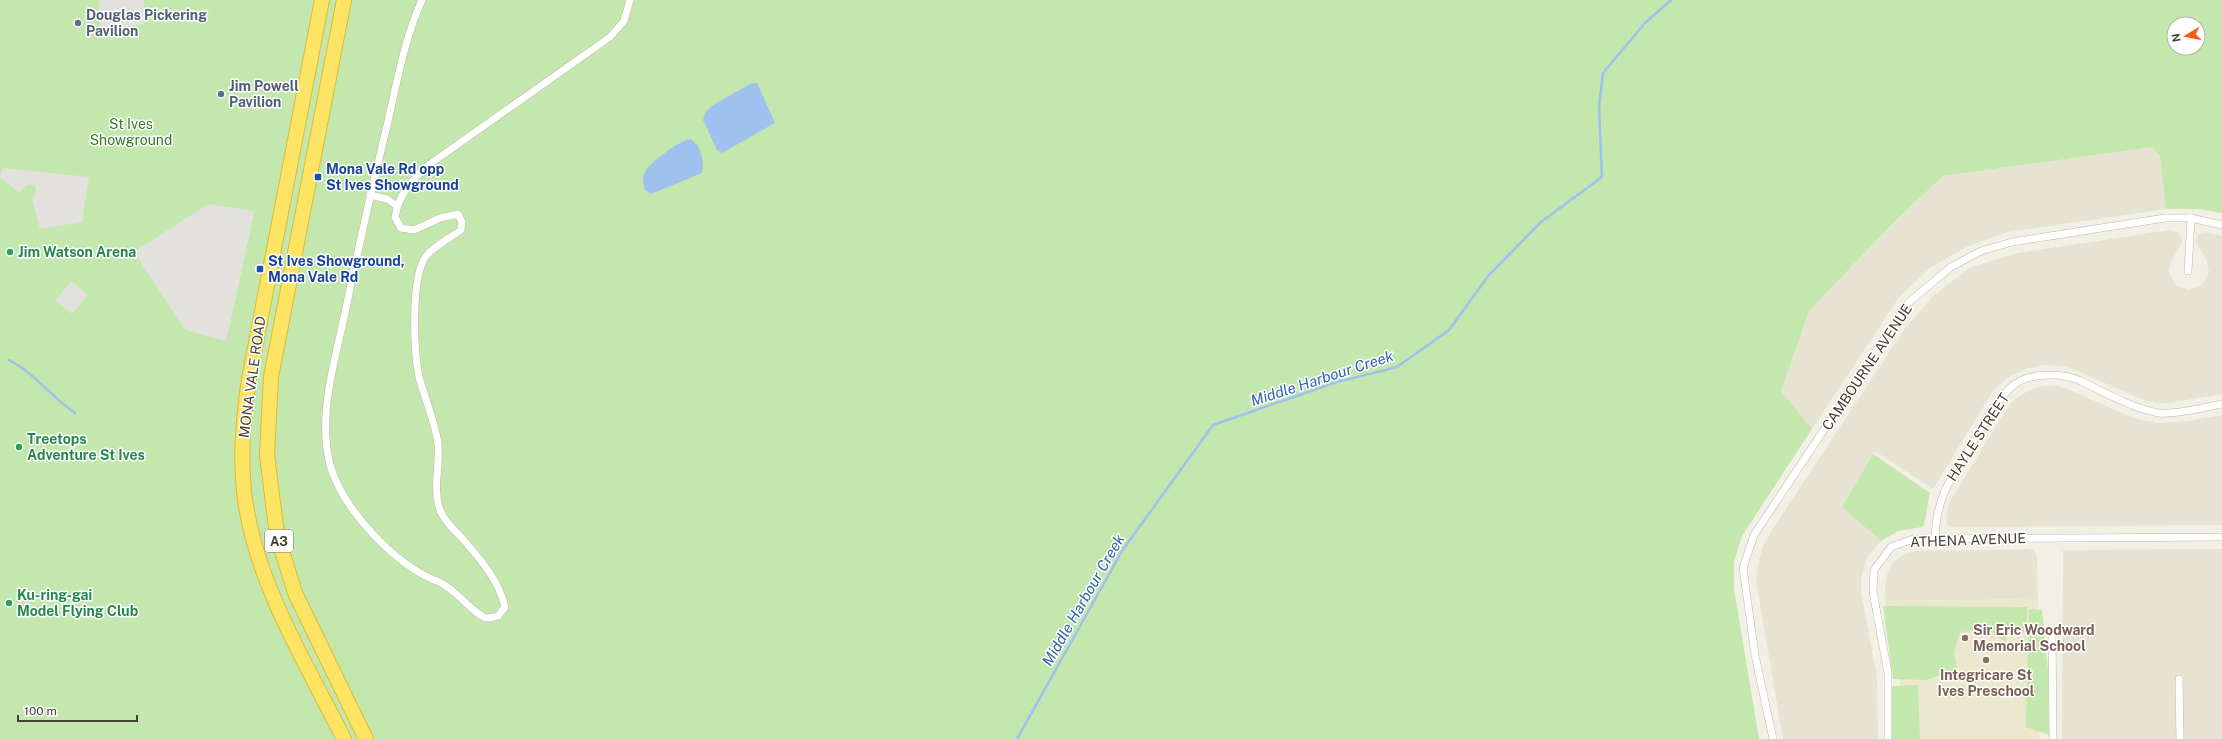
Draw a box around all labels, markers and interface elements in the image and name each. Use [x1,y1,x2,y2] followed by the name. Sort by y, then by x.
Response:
[86,7,207,39] place label: Douglas Pickering Pavilion
[2166,16,2206,56] north arrow
[73,18,83,28] marker: Douglas Pickering Pavilion
[2169,32,2183,43] text: N
[229,78,299,110] place label: Jim Powell Pavilion
[216,89,226,99] marker: Jim Powell Pavilion
[90,116,172,148] park label: St Ives Showground
[326,161,459,193] place label: Mona Vale Rd opp St Ives Showground
[313,172,323,182] marker: Mona Vale Rd opp St Ives Showground
[18,244,136,260] place label: Jim Watson Arena
[5,247,15,257] marker: Jim Watson Arena
[268,253,405,285] place label: St Ives Showground, Mona Vale Rd
[255,264,265,274] marker: St Ives Showground, Mona Vale Rd
[1819,301,1915,433] street label: CAMBOURNE AVENUE
[236,315,268,439] street label: MONA VALE ROAD
[1249,347,1396,409] water label: Middle Harbour Creek
[1944,390,2012,484] street label: HAYLE STREET
[27,431,145,463] place label: Treetops Adventure St Ives
[14,442,24,452] marker: Treetops Adventure St Ives
[265,530,293,552] road number: A3
[1038,530,1128,669] water label: Middle Harbour Creek
[1910,530,2026,550] street label: ATHENA AVENUE
[17,587,138,619] place label: Ku-ring-gai Model Flying Club
[4,598,14,608] marker: Ku-ring-gai Model Flying Club
[1973,622,2095,654] place label: Sir Eric Woodward Memorial School
[1960,633,1970,643] marker: Sir Eric Woodward Memorial School
[1981,655,1991,665] marker: Integricare St Ives Preschool
[1938,667,2035,699] place label: Integricare St Ives Preschool
[18,697,137,723] scale bar
[24,704,57,718] text: 100 m

